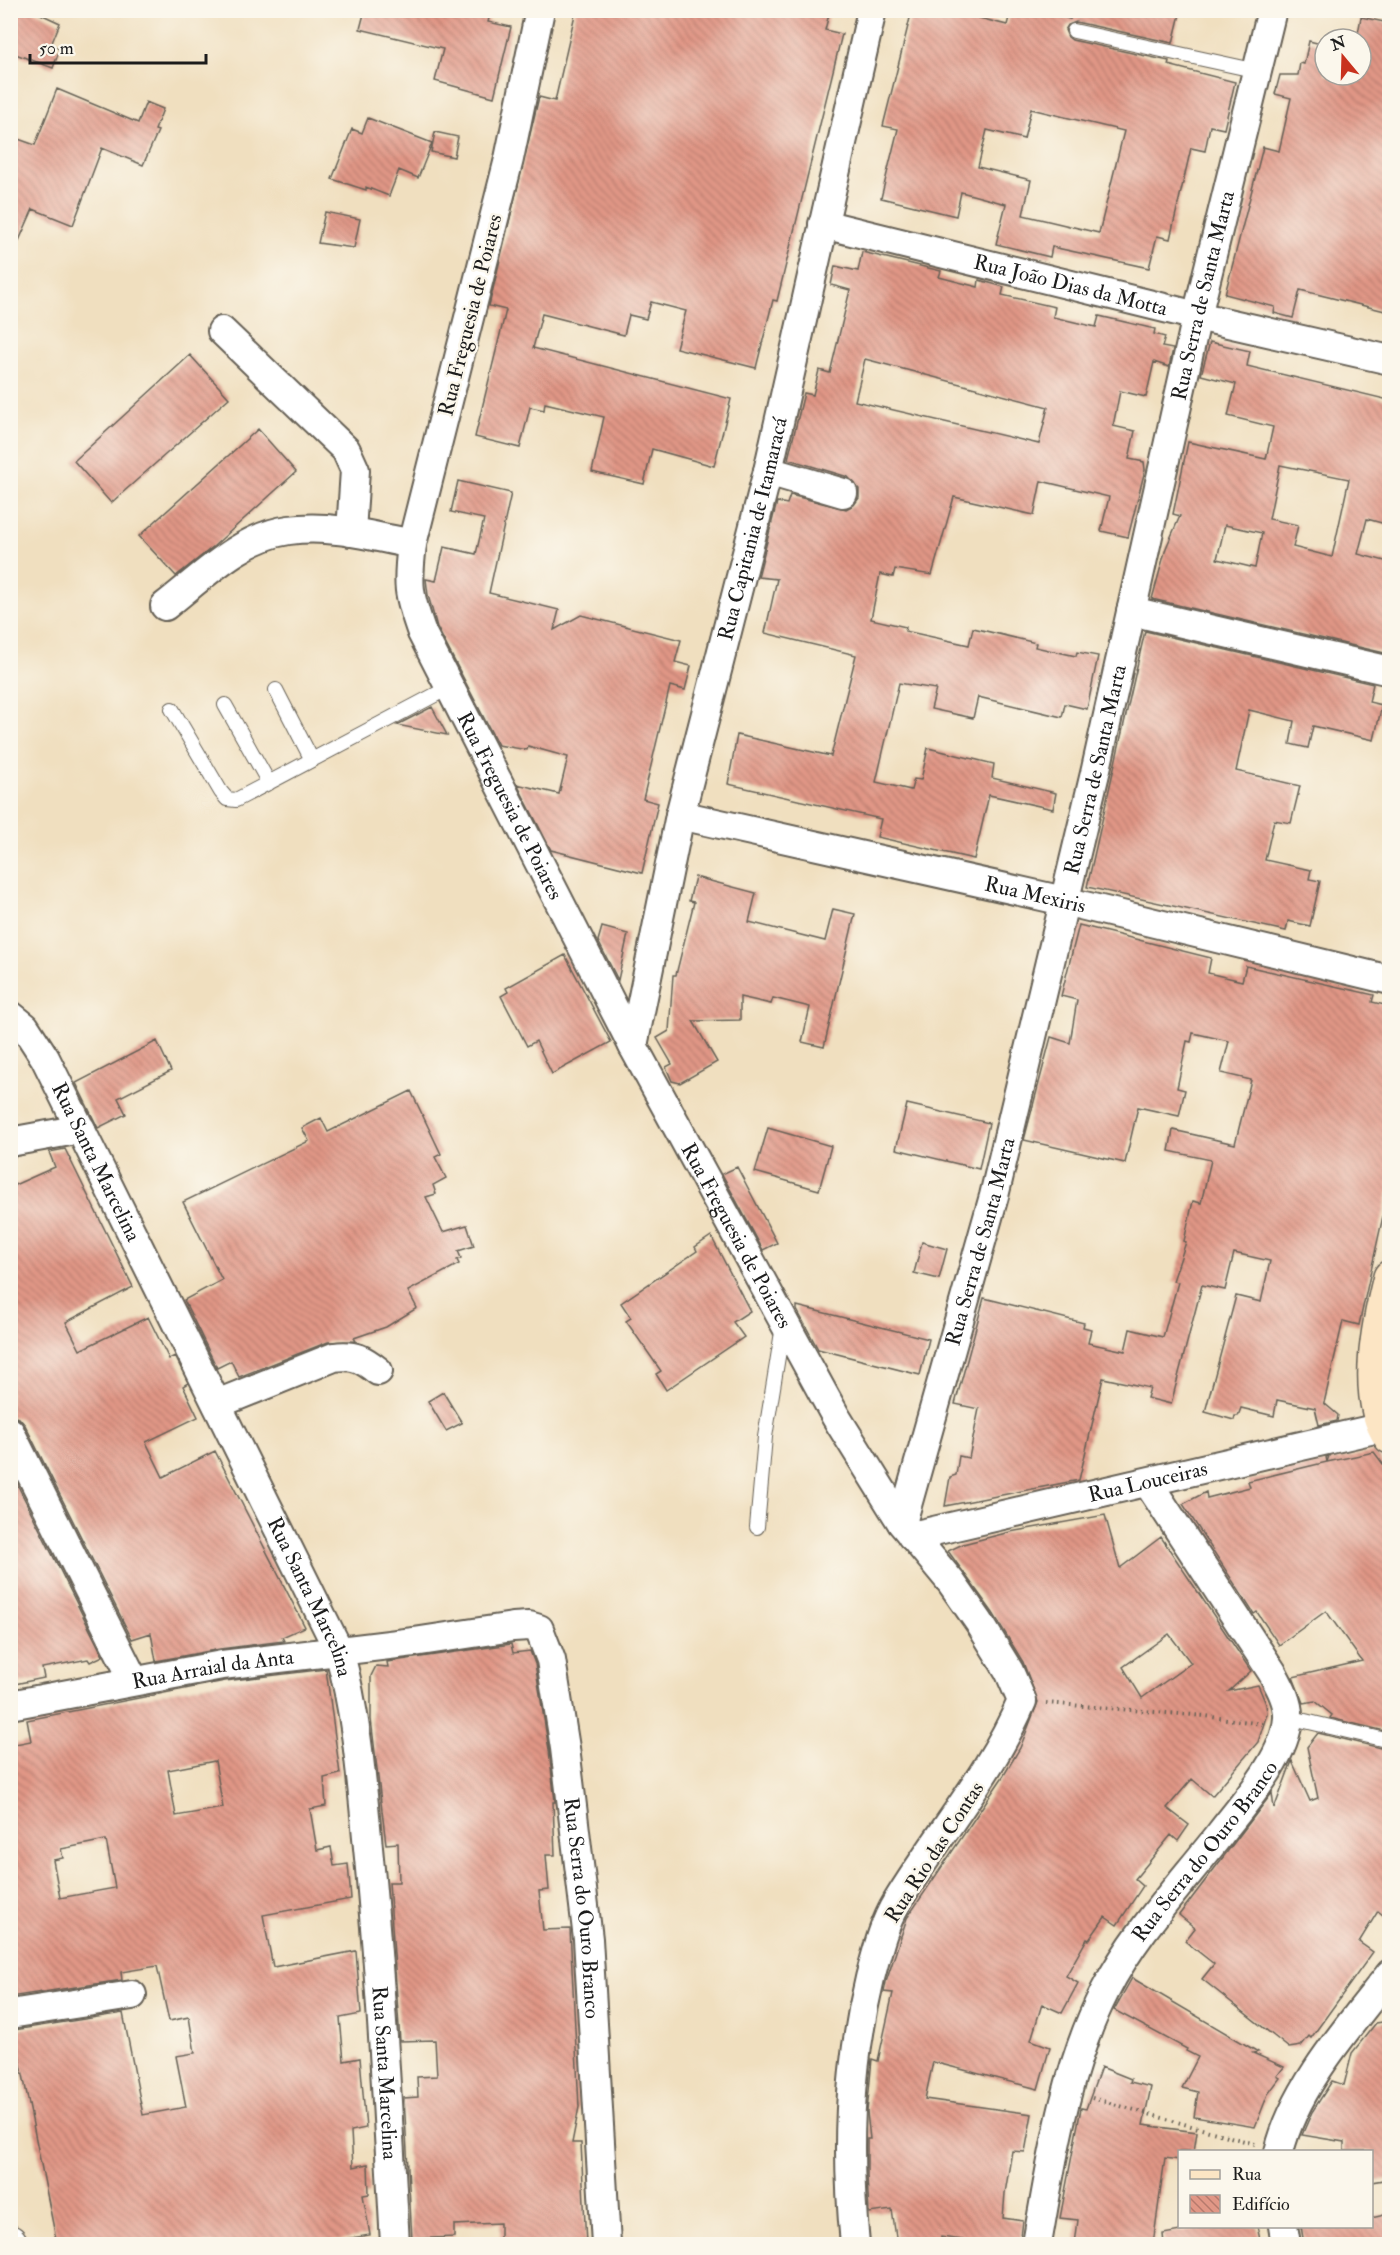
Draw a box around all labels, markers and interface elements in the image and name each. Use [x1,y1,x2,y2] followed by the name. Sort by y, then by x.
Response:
[30,27,206,65] scale bar
[1313,27,1373,87] north arrow
[1327,32,1349,56] text: N
[39,37,74,60] text: 50 m
[1166,188,1241,403] street label: Rua Serra de Santa Marta
[432,211,509,419] street label: Rua Freguesia de Poiares
[971,249,1171,322] street label: Rua João Dias da Motta
[712,414,794,644] street label: Rua Capitania de Itamaracá
[1058,662,1133,877] street label: Rua Serra de Santa Marta
[451,707,569,904] street label: Rua Freguesia de Poiares
[982,871,1088,920] street label: Rua Mexiris
[45,1078,147,1246] street label: Rua Santa Marcelina
[940,1135,1022,1349] street label: Rua Serra de Santa Marta
[675,1138,798,1333] street label: Rua Freguesia de Poiares
[1086,1455,1210,1509] street label: Rua Louceiras
[261,1513,358,1680] street label: Rua Santa Marcelina
[130,1643,295,1696] street label: Rua Arraial da Anta
[1126,1756,1284,1947] street label: Rua Serra do Ouro Branco
[879,1776,990,1928] street label: Rua Rio das Contas
[557,1796,606,2020] street label: Rua Serra do Ouro Branco
[366,1985,403,2161] street label: Rua Santa Marcelina
[1178,2150,1373,2228] legend
[1232,2163,1262,2186] text: Rua
[1232,2193,1290,2216] text: Edifício

